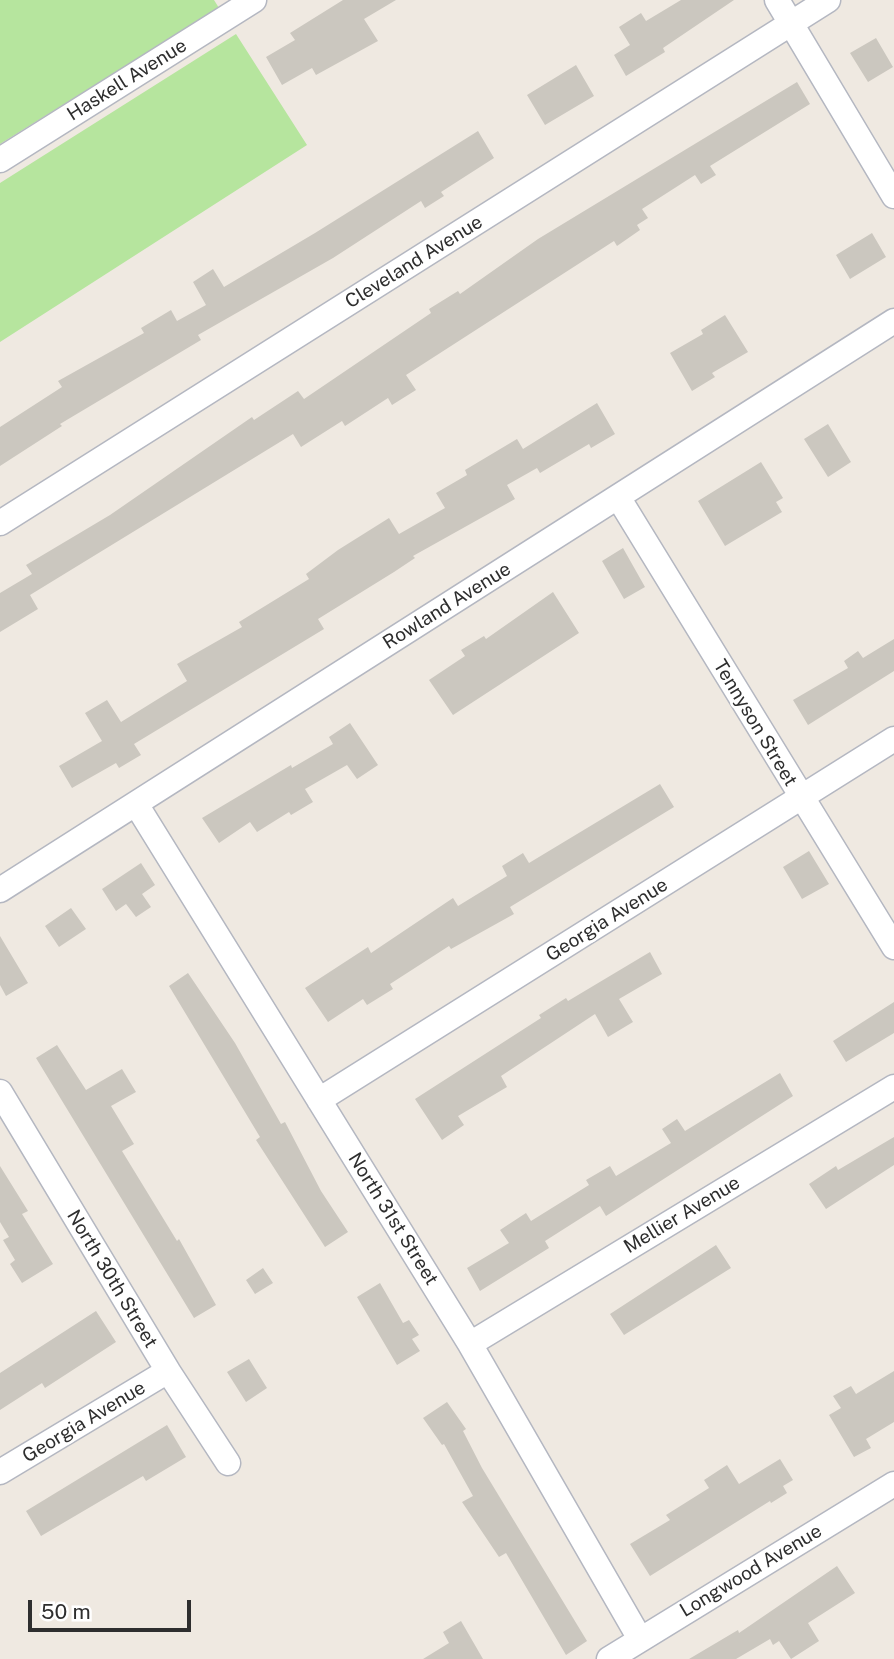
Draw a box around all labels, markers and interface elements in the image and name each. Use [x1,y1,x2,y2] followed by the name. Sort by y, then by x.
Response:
[63,34,191,126] street label: Haskell Avenue
[341,211,487,313] street label: Cleveland Avenue
[379,558,515,654] street label: Rowland Avenue
[708,656,802,790] street label: Tennyson Street
[542,873,672,967] street label: Georgia Avenue
[343,1149,443,1289] street label: North 31st Street
[620,1171,744,1259] street label: Mellier Avenue
[62,1206,162,1352] street label: North 30th Street
[18,1376,150,1468] street label: Georgia Avenue
[676,1520,826,1622] street label: Longwood Avenue
[32,1586,194,1630] scale bar
[41,1599,91,1624] text: 50 m

